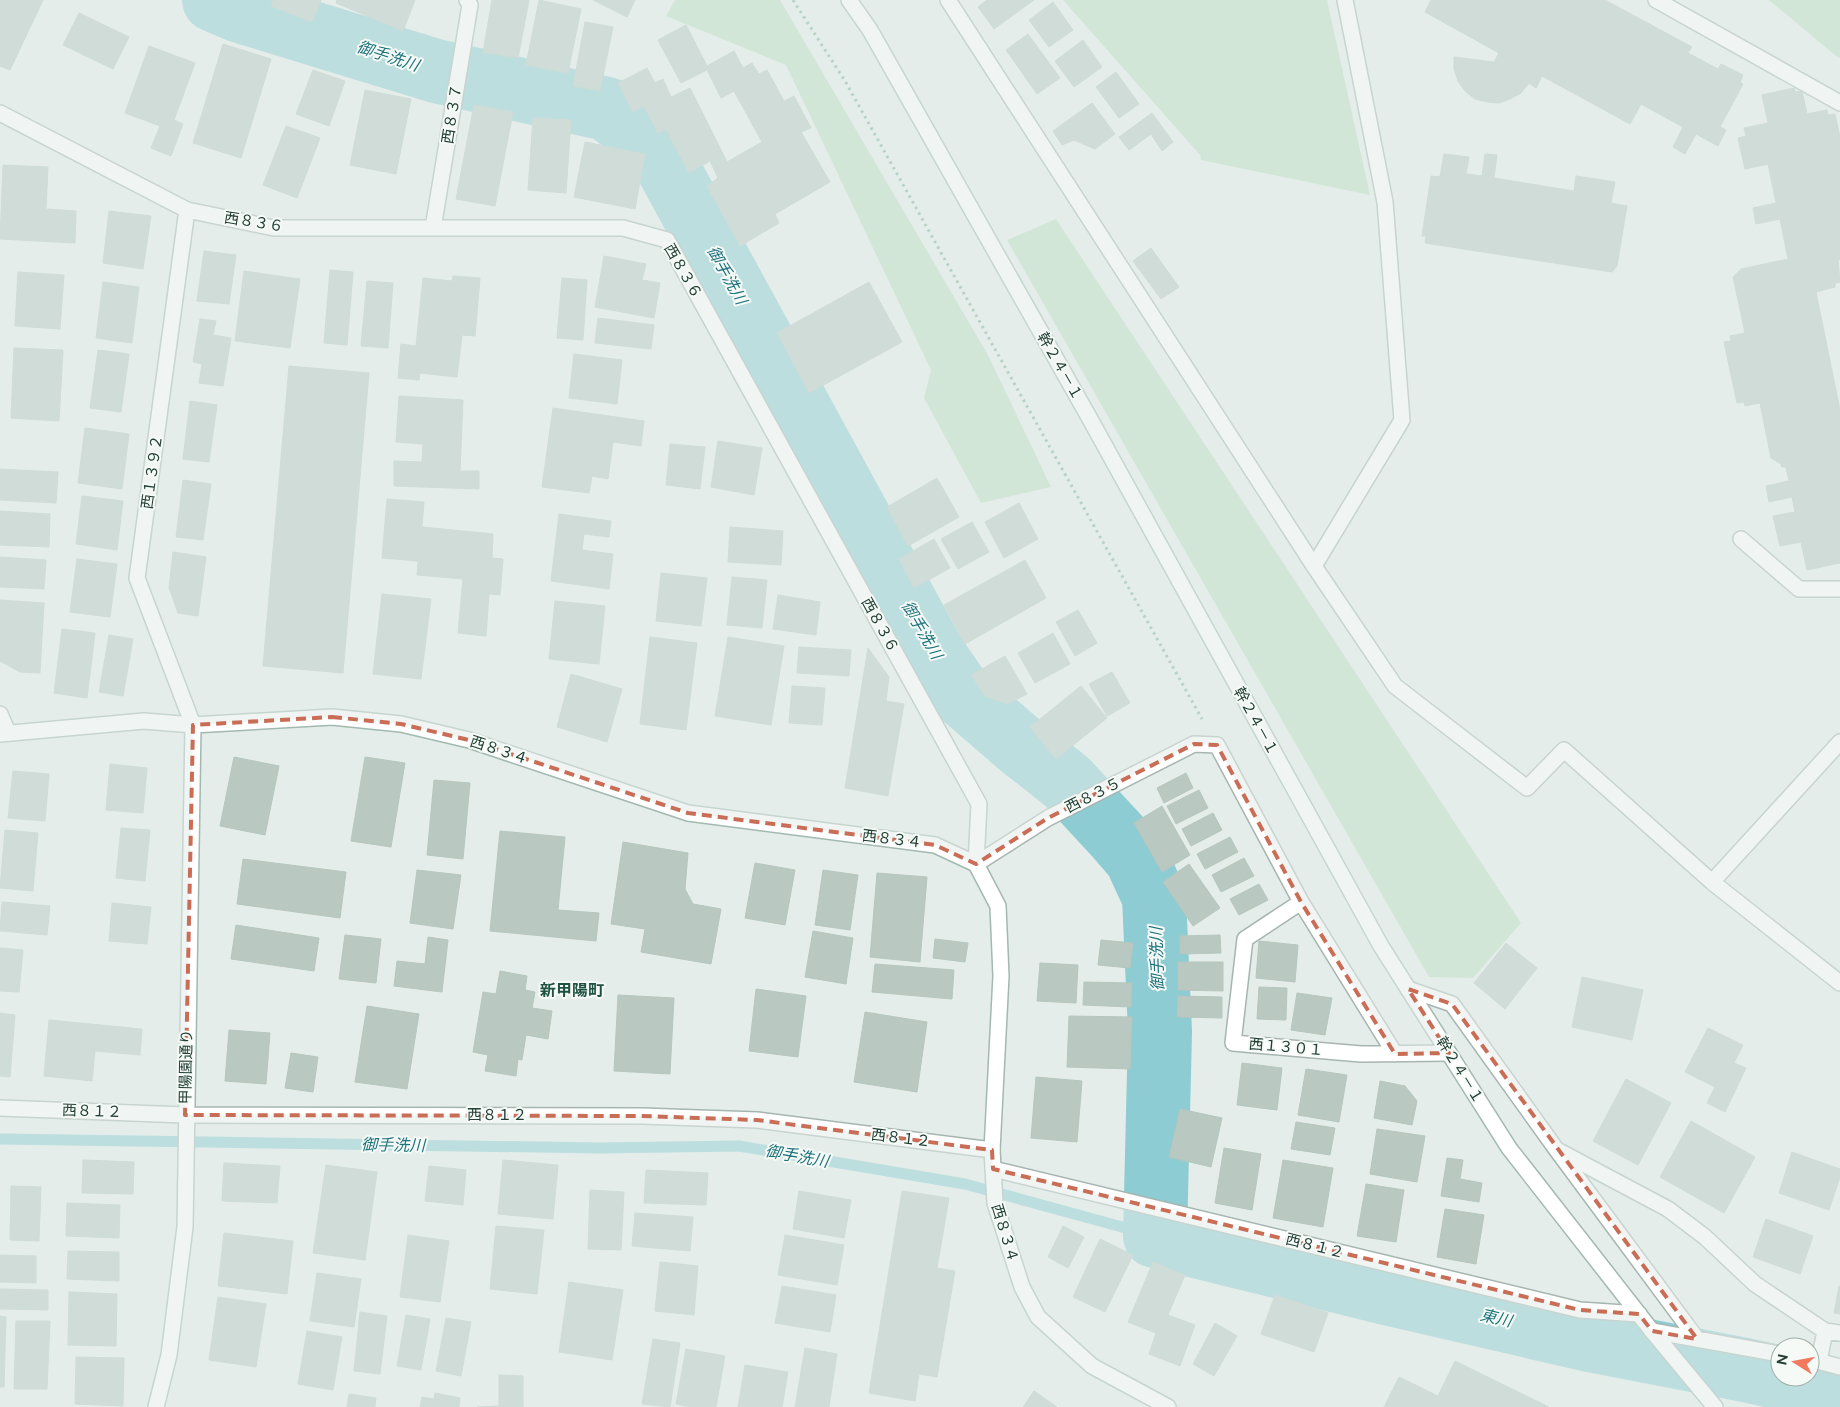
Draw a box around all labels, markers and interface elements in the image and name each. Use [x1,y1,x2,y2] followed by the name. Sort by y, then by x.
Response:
[355,37,423,76] water label: 御手洗川
[438,83,466,145] street label: 西８３７
[223,208,285,236] street label: 西８３６
[660,241,706,301] street label: 西８３６
[703,242,752,309] water label: 御手洗川
[1033,329,1087,403] street label: 幹２４－１
[138,434,166,510] street label: 西１３９２
[858,594,902,656] street label: 西８３６
[898,598,947,664] water label: 御手洗川
[1230,684,1282,758] street label: 幹２４－１
[468,732,530,768] street label: 西８３４
[1062,773,1124,817] street label: 西８３５
[861,826,923,852] street label: 西８３４
[1146,925,1168,991] water label: 御手洗川
[540,981,604,1000] district label: 新甲陽町
[176,1029,196,1105] street label: 甲陽園通り
[1432,1033,1488,1107] street label: 幹２４－１
[1248,1035,1324,1059] street label: 西１３０１
[62,1101,122,1121] street label: 西８１２
[467,1106,527,1124] street label: 西８１２
[870,1125,932,1151] street label: 西８１２
[361,1135,427,1155] water label: 御手洗川
[764,1141,832,1171] water label: 御手洗川
[988,1202,1022,1264] street label: 西８３４
[1284,1230,1346,1262] street label: 西８１２
[1478,1305,1516,1331] water label: 東川
[1770,1337,1820,1387] north arrow
[1773,1353,1792,1367] text: N

